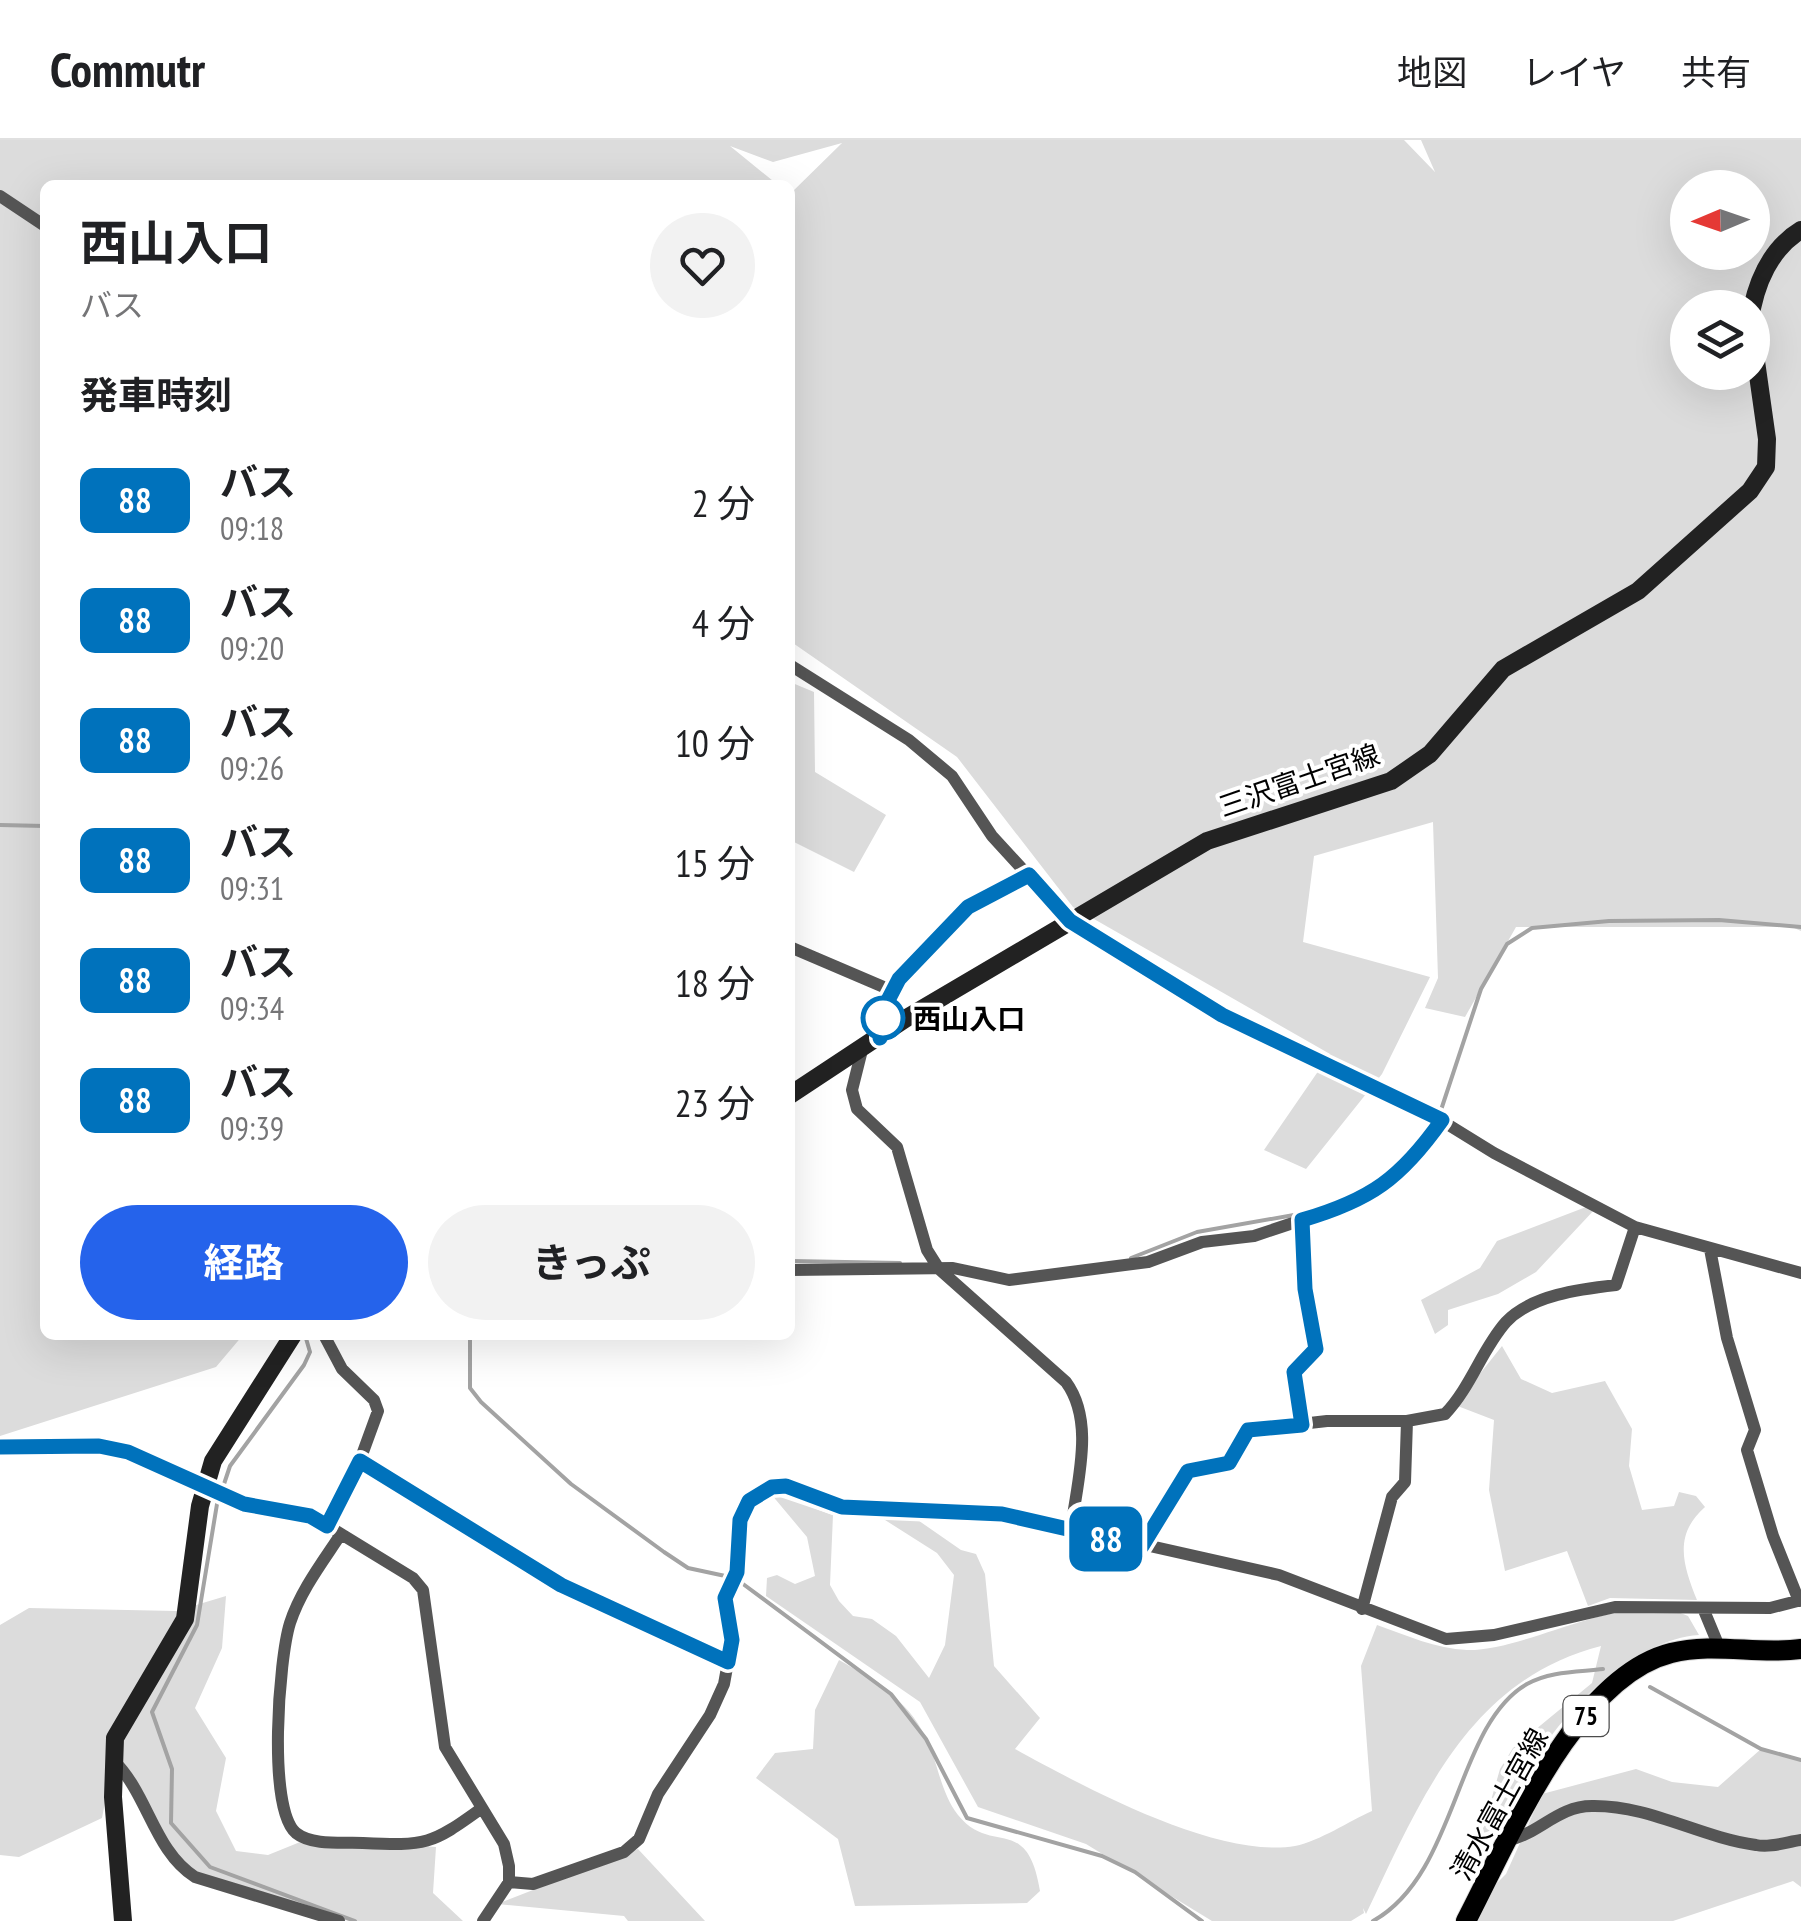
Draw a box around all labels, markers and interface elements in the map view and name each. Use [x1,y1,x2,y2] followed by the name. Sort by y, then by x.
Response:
[50,38,205,100] text: Commutr
[1397,49,1467,95] text: 地図
[1522,49,1626,95] text: レイヤ
[1681,49,1751,95] text: 共有
[1670,170,1770,270] north arrow
[1670,170,1770,390] map controls
[80,211,272,273] text: 西山入口
[650,213,755,318] button: heart
[80,284,144,326] text: バス
[1670,290,1770,390] button: layers
[80,370,232,419] text: 発車時刻
[220,457,296,506] text: バス
[118,477,152,523] text: 88
[692,478,755,527] text: 2 分
[220,507,284,549] text: 09:18
[220,577,296,626] text: バス
[118,597,152,643] text: 88
[692,598,755,647] text: 4 分
[220,627,284,669] text: 09:20
[220,697,296,746] text: バス
[118,717,152,763] text: 88
[675,718,755,767] text: 10 分
[1214,735,1384,825] street label: 三沢富士宮線
[220,747,284,789] text: 09:26
[220,817,296,866] text: バス
[118,837,152,883] text: 88
[675,838,755,887] text: 15 分
[220,867,284,909] text: 09:31
[220,937,296,986] text: バス
[118,957,152,1003] text: 88
[675,958,755,1007] text: 18 分
[220,987,284,1029] text: 09:34
[862,997,904,1039] marker: 西山入口
[913,1000,1025,1037] place label: 西山入口
[220,1057,296,1106] text: バス
[118,1077,152,1123] text: 88
[675,1078,755,1127] text: 23 分
[220,1107,284,1149] text: 09:39
[80,1205,408,1320] button: 経路
[428,1205,755,1320] button: きっぷ
[1061,1506,1151,1572] line badge: 88
[1089,1516,1123,1562] text: 88
[1564,1696,1608,1736] road number: 75
[1442,1722,1556,1886] street label: 清水富士宮線

